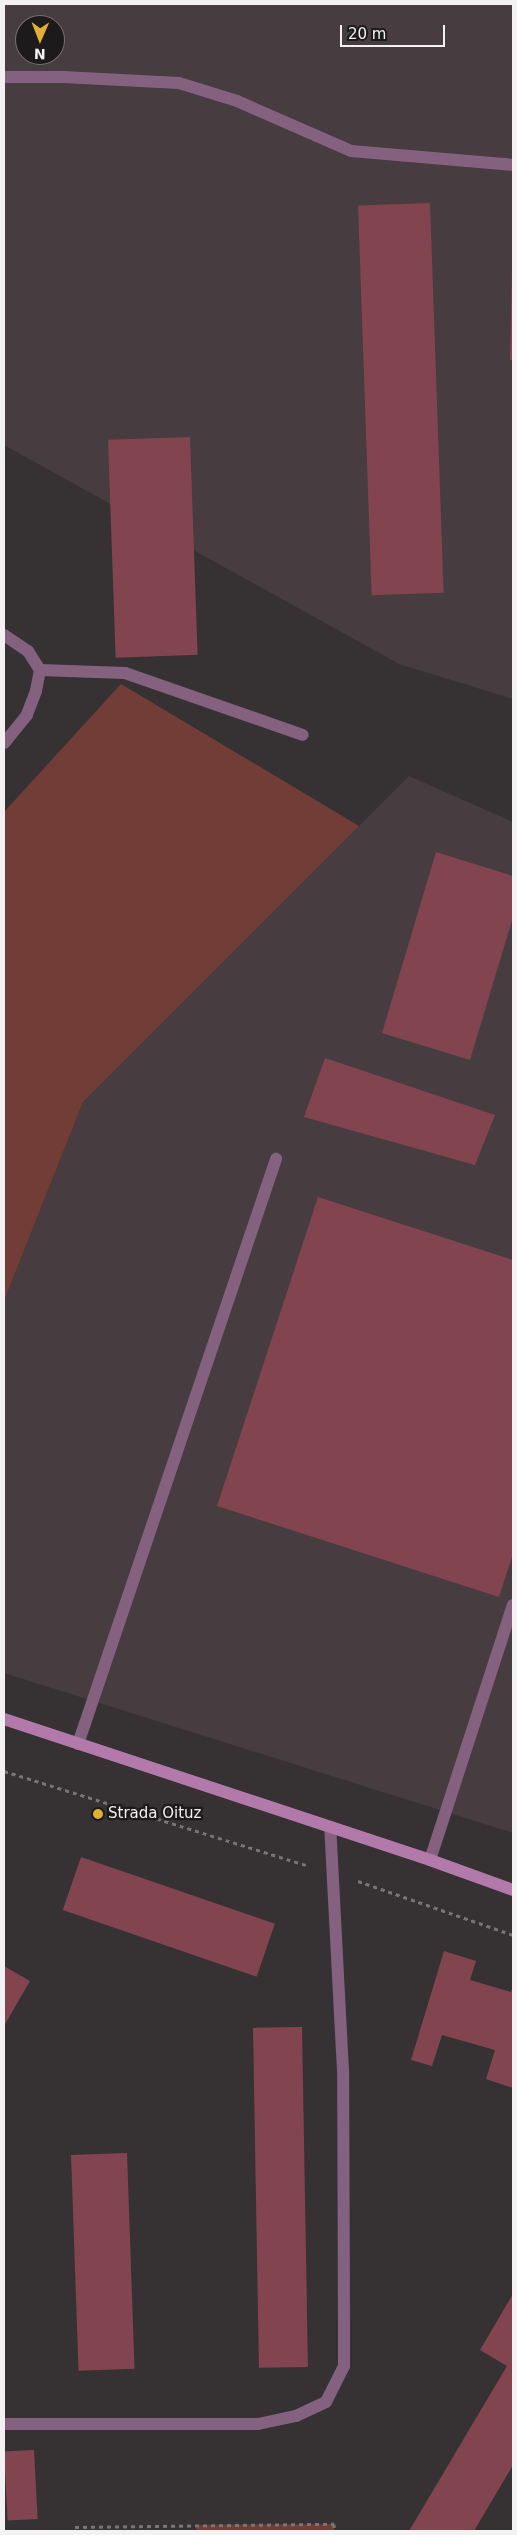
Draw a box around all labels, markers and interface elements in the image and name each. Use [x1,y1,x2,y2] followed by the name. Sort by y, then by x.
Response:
[15,15,65,65] north arrow
[342,15,447,47] scale bar
[348,25,386,43] text: 20 m
[34,46,46,62] text: N
[108,1805,201,1823] place label: Strada Oituz
[92,1808,104,1820] marker: Strada Oituz

